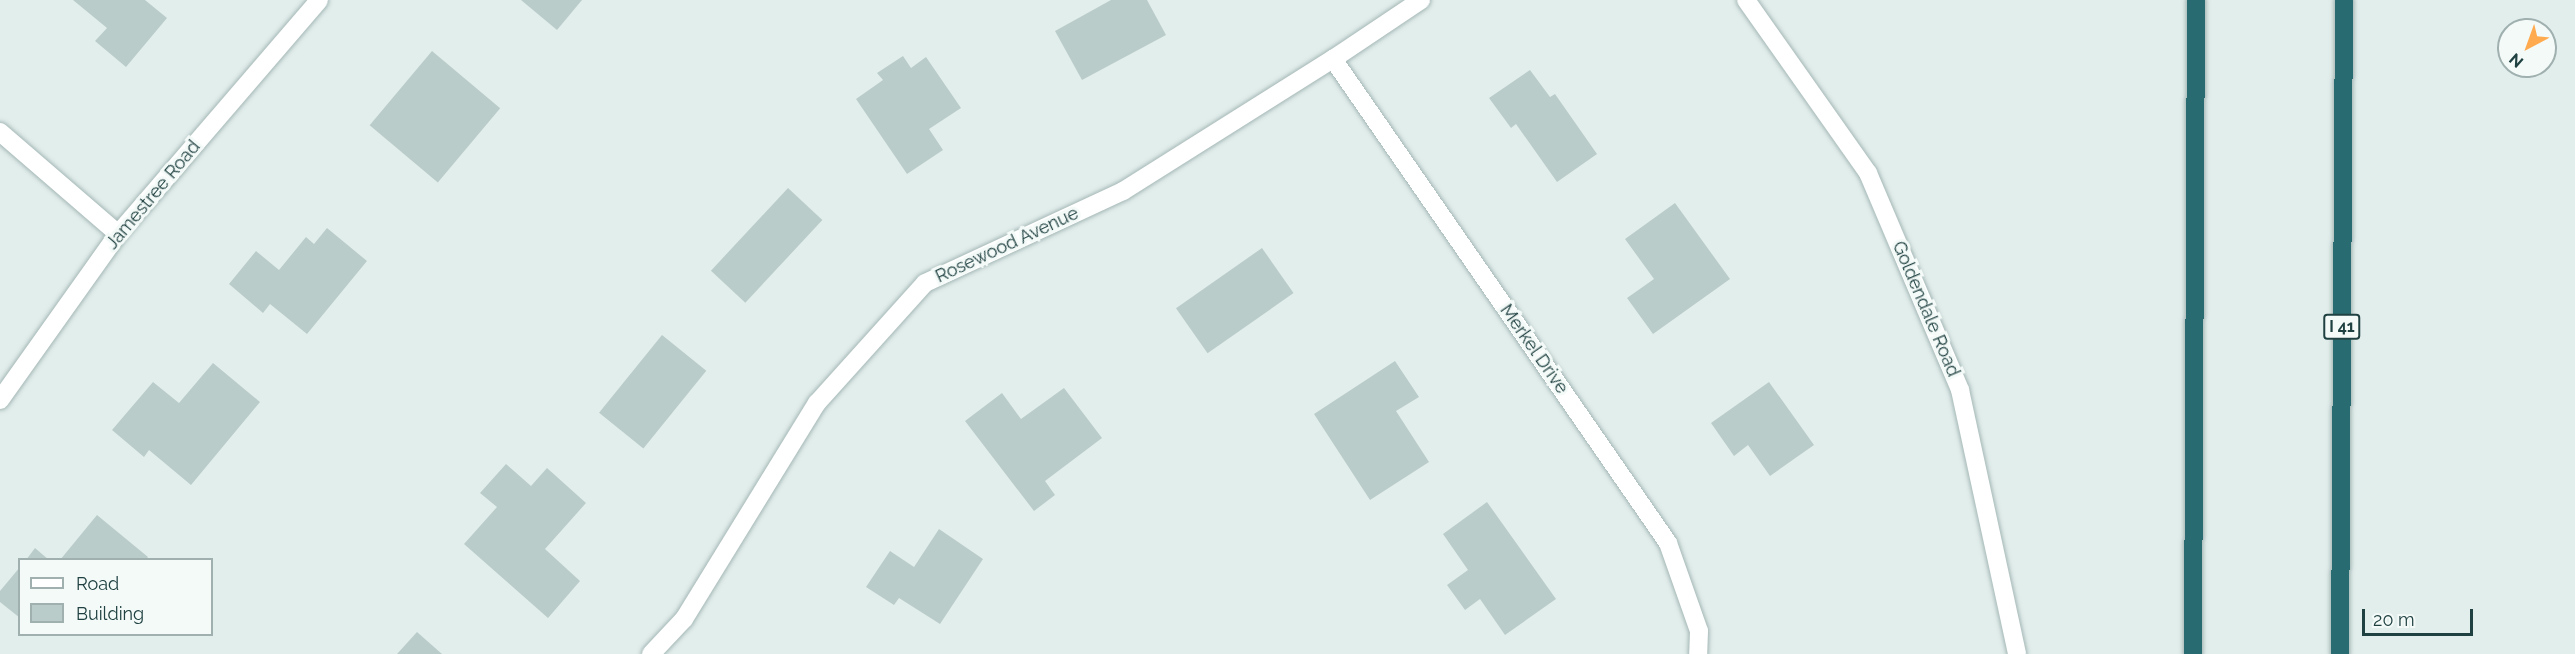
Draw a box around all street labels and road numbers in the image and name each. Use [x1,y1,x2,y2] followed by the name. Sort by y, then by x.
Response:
[101,136,205,254] street label: Jamestree Road
[932,202,1082,288] street label: Rosewood Avenue
[1888,238,1964,380] street label: Goldendale Road
[1495,300,1573,398] street label: Merkel Drive
[2322,314,2362,340] road number: I 41

